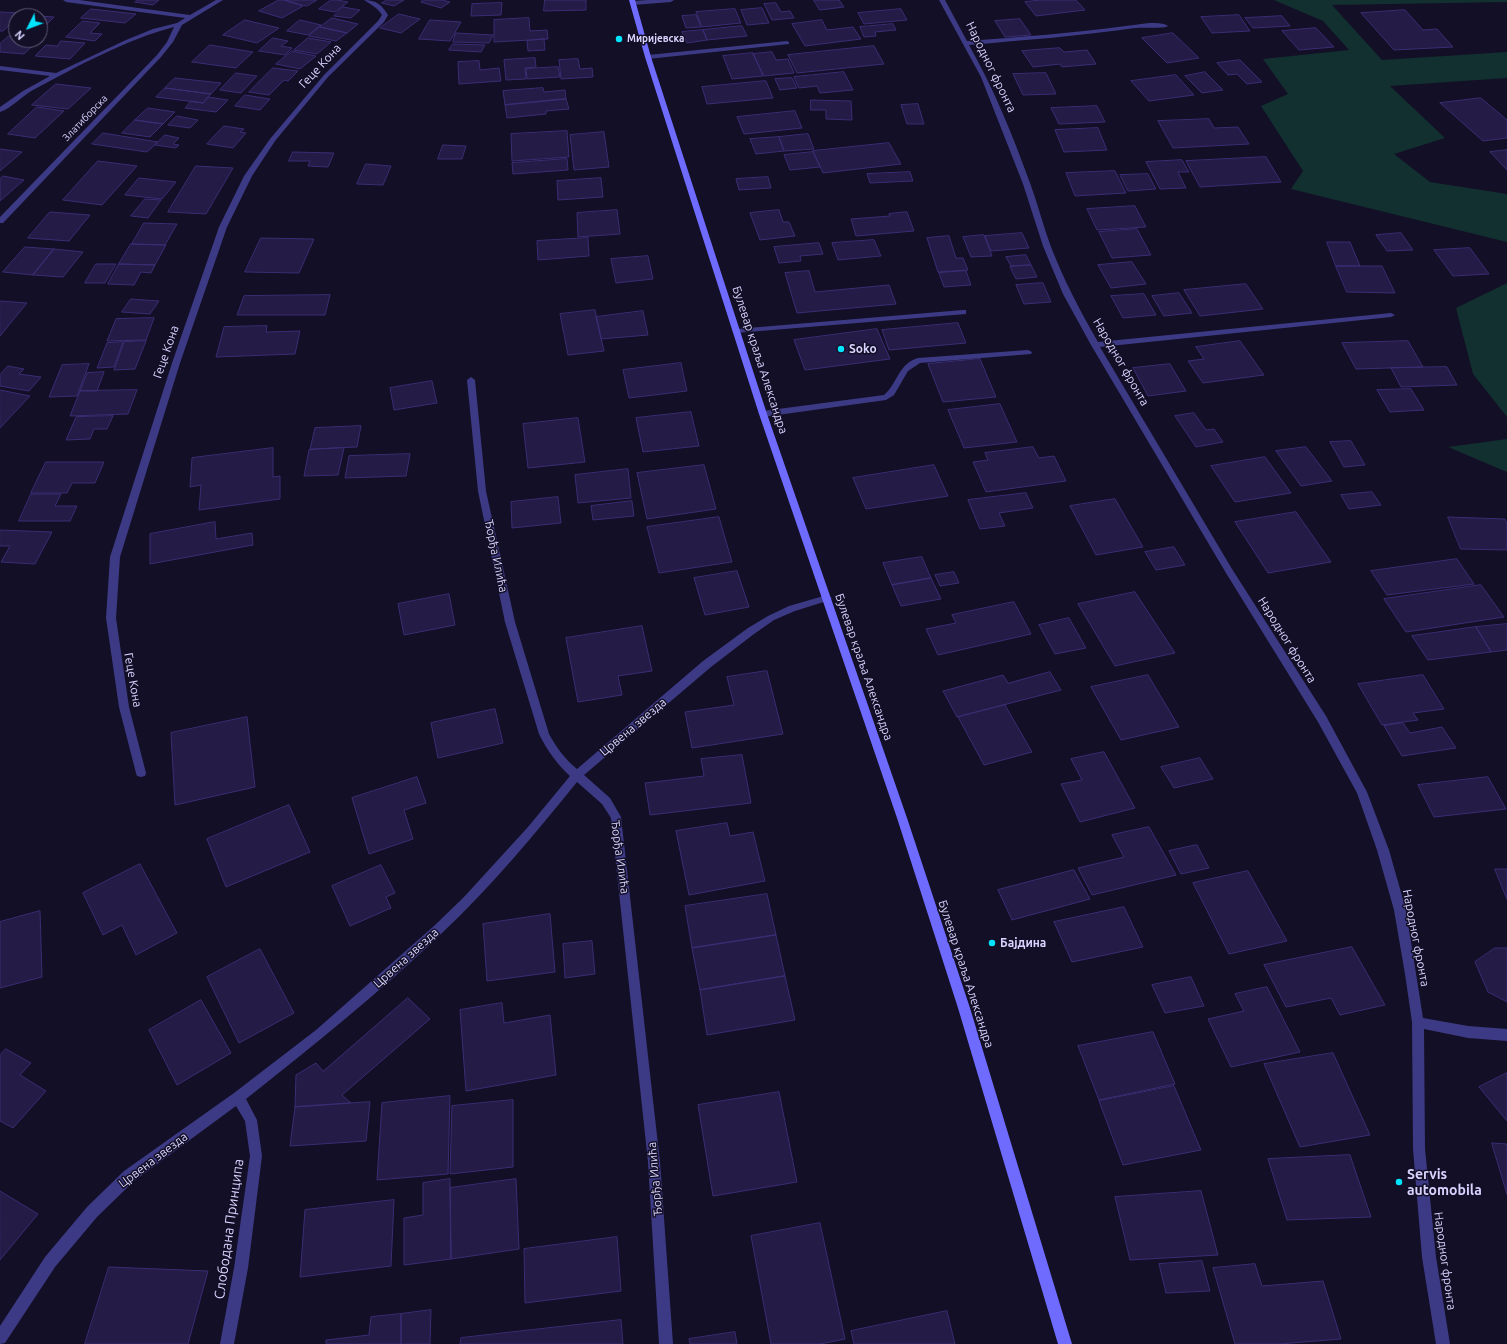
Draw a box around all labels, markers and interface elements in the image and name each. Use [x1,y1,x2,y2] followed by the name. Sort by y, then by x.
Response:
[8,8,48,48] north arrow
[963,19,1019,115] street label: Народног фронта
[13,28,27,42] text: N
[627,33,684,45] place label: Миријевска
[614,34,624,44] marker: Миријевска
[296,41,344,91] street label: Геце Кона
[60,92,110,144] street label: Златиборска
[729,284,791,436] street label: Булевар краља Александра
[1090,316,1152,408] street label: Народног фронта
[150,324,182,380] street label: Геце Кона
[849,342,877,356] place label: Soko
[836,344,846,354] marker: Soko
[481,518,511,594] street label: Ђорђа Илића
[832,592,896,742] street label: Булевар краља Александра
[1255,594,1319,686] street label: Народног фронта
[121,652,145,708] street label: Геце Кона
[597,695,669,759] street label: Црвена звезда
[608,819,632,895] street label: Ђорђа Илића
[1399,888,1433,988] street label: Народног фронта
[935,898,997,1050] street label: Булевар краља Александра
[370,925,442,991] street label: Црвена звезда
[1000,936,1046,950] place label: Бајдина
[987,938,997,948] marker: Бајдина
[116,1129,190,1191] street label: Црвена звезда
[645,1141,665,1217] street label: Ђорђа Илића
[211,1158,247,1300] street label: Слободана Принципа
[1407,1166,1482,1198] place label: Servis automobila
[1394,1177,1404,1187] marker: Servis automobila
[1431,1211,1459,1311] street label: Народног фронта

